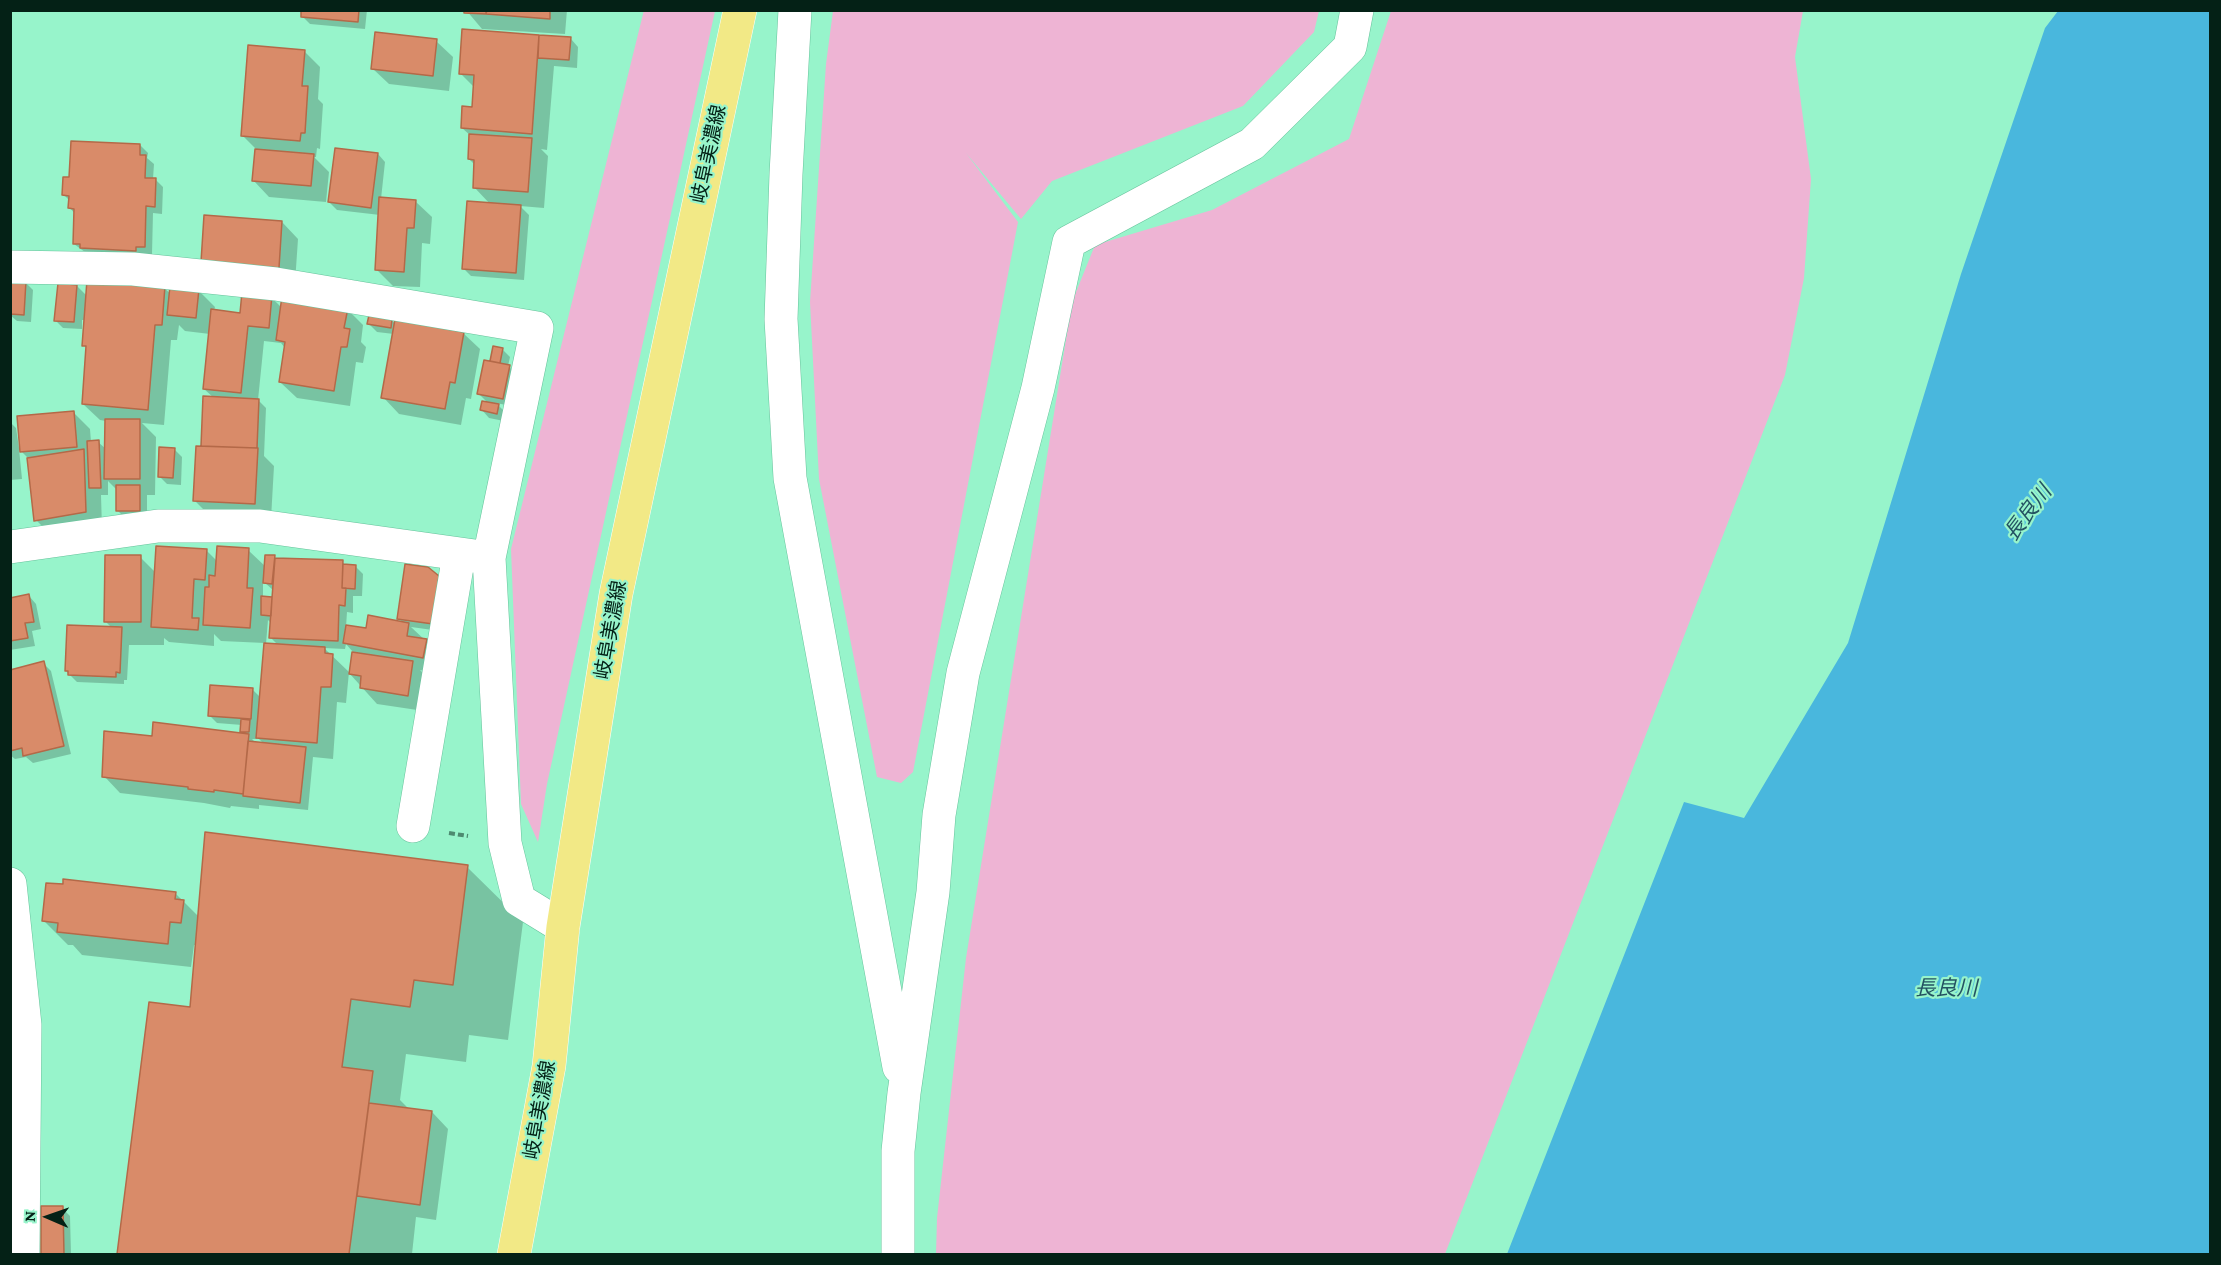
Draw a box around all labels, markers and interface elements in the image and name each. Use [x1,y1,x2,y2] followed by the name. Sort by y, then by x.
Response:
[687,103,731,205] street label: 岐阜美濃線
[1999,480,2057,546] water label: 長良川
[590,579,632,681] street label: 岐阜美濃線
[1915,976,1977,1002] water label: 長良川
[519,1059,561,1161] street label: 岐阜美濃線
[18,1187,78,1247] north arrow
[21,1211,38,1222] text: N

